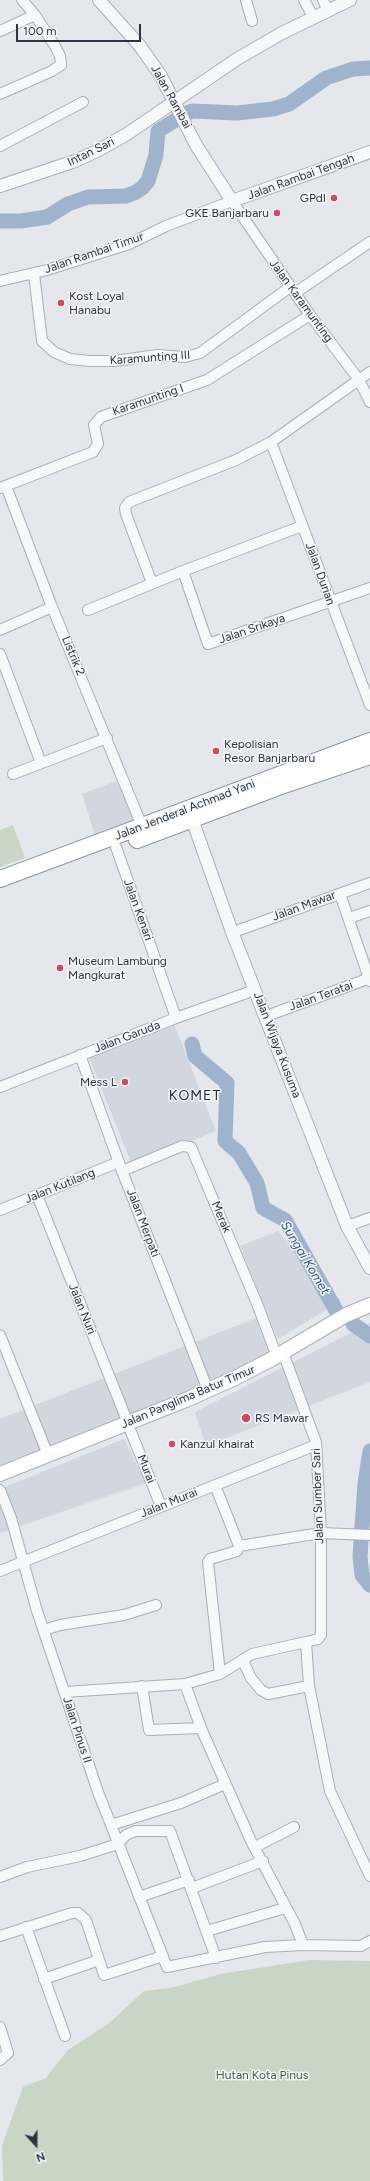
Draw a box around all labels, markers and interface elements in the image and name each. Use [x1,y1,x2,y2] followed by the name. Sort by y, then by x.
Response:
[18,16,143,42] scale bar
[23,24,57,38] text: 100 m
[148,63,194,131] street label: Jalan Rambai
[65,134,117,170] street label: Intan Sari
[246,151,356,203] street label: Jalan Rambai Tengah
[300,191,326,205] place label: GPdI
[329,193,339,203] marker: GPdI
[185,206,269,220] place label: GKE Banjarbaru
[272,208,282,218] marker: GKE Banjarbaru
[43,229,145,277] street label: Jalan Rambai Timur
[266,257,336,345] street label: Jalan Karamunting
[69,289,124,317] place label: Kost Loyal Hanabu
[56,298,66,308] marker: Kost Loyal Hanabu
[109,348,191,368] street label: Karamunting III
[110,381,186,419] street label: Karamunting I
[302,541,338,607] street label: Jalan Durian
[217,611,287,647] street label: Jalan Srikaya
[58,634,88,678] street label: Listrik 2
[224,737,315,765] place label: Kepolisian Resor Banjarbaru
[211,746,221,756] marker: Kepolisian Resor Banjarbaru
[113,777,257,843] street label: Jalan Jenderal Achmad Yani
[120,877,156,943] street label: Jalan Kenari
[270,888,338,924] street label: Jalan Mawar
[68,954,167,982] place label: Museum Lambung Mangkurat
[55,963,65,973] marker: Museum Lambung Mangkurat
[287,978,355,1014] street label: Jalan Teratai
[250,990,304,1100] street label: Jalan Wijaya Kusuma
[92,1018,162,1056] street label: Jalan Garuda
[80,1075,117,1089] place label: Mess L
[120,1077,130,1087] marker: Mess L
[169,1088,221,1104] district label: KOMET
[23,1165,97,1207] street label: Jalan Kutilang
[123,1187,163,1259] street label: Jalan Merpati
[208,1199,234,1235] street label: Merak
[277,1219,333,1297] water label: Sungai Komet
[65,1281,99,1337] street label: Jalan Nuri
[119,1362,257,1432] street label: Jalan Panglima Batur Timur
[255,1411,308,1425] place label: RS Mawar
[240,1412,252,1424] marker: RS Mawar
[180,1437,254,1451] place label: Kanzul khairat
[167,1439,177,1449] marker: Kanzul khairat
[309,1448,327,1544] street label: Jalan Sumber Sari
[134,1452,158,1486] street label: Murai
[138,1485,200,1521] street label: Jalan Murai
[60,1695,94,1765] street label: Jalan Pinus II
[216,2068,308,2082] park label: Hutan Kota Pinus
[16,2125,56,2165] north arrow
[34,2149,47,2164] text: N

